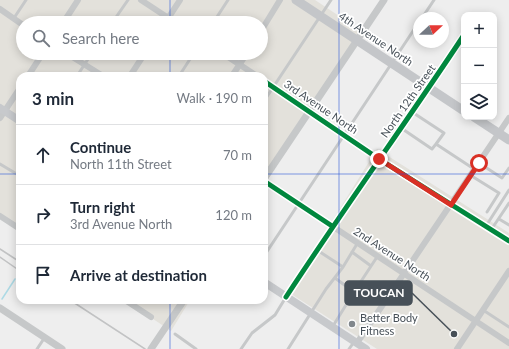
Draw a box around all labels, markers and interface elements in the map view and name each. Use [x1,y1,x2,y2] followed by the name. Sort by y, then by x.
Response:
[337,9,416,68] street label: 4th Avenue North
[413,12,449,48] north arrow
[461,12,497,120] map controls
[461,12,497,48] button: +
[16,16,268,60] search box
[30,27,52,49] icon: search
[62,29,139,47] text: Search here
[461,48,497,84] button: −
[378,62,438,140] street label: North 12th Street
[282,77,361,136] street label: 3rd Avenue North
[461,84,497,120] button: layers
[32,88,74,109] text: 3 min
[176,90,252,106] text: Walk · 190 m
[70,138,131,156] text: Continue
[32,144,54,166] icon: ahead
[223,147,252,163] text: 70 m
[370,150,388,168] route end
[470,154,488,172] route start
[70,156,172,172] text: North 11th Street
[70,198,135,216] text: Turn right
[32,204,54,226] icon: right
[215,207,252,223] text: 120 m
[70,216,172,232] text: 3rd Avenue North
[351,224,433,283] street label: 2nd Avenue North
[32,264,54,286] icon: arrive
[70,266,207,284] text: Arrive at destination
[345,281,412,305] callout: TOUCAN
[353,285,405,300] text: TOUCAN
[360,311,418,337] place label: Better Body Fitness
[347,319,357,329] marker: Better Body Fitness

